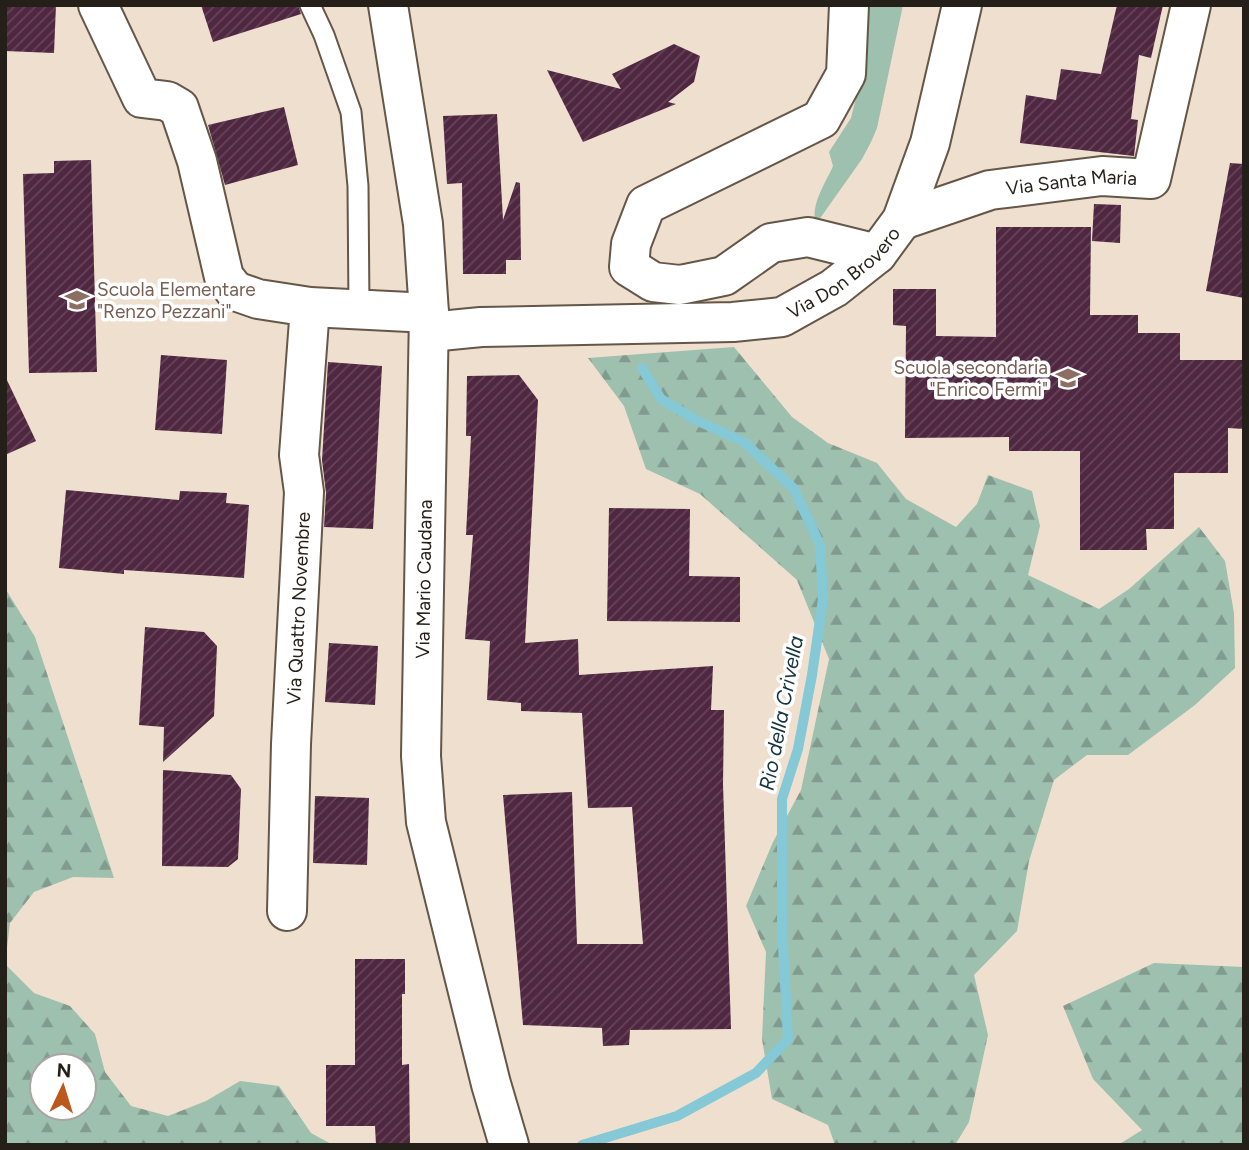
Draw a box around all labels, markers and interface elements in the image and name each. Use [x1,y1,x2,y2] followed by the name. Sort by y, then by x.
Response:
[1005,164,1138,199] street label: Via Santa Maria
[783,222,905,323] street label: Via Don Brovero
[97,278,256,323] place label: Scuola Elementare "Renzo Pezzani"
[63,286,91,314] school or university icon: Scuola Elementare "Renzo Pezzani"
[893,356,1048,401] place label: Scuola secondaria "Enrico Fermi"
[1054,364,1082,392] school or university icon: Scuola secondaria "Enrico Fermi"
[411,499,437,659] street label: Via Mario Caudana
[282,511,314,705] street label: Via Quattro Novembre
[754,634,808,792] water label: Rio della Crivella
[28,1052,98,1122] north arrow
[56,1059,72,1083] text: N

